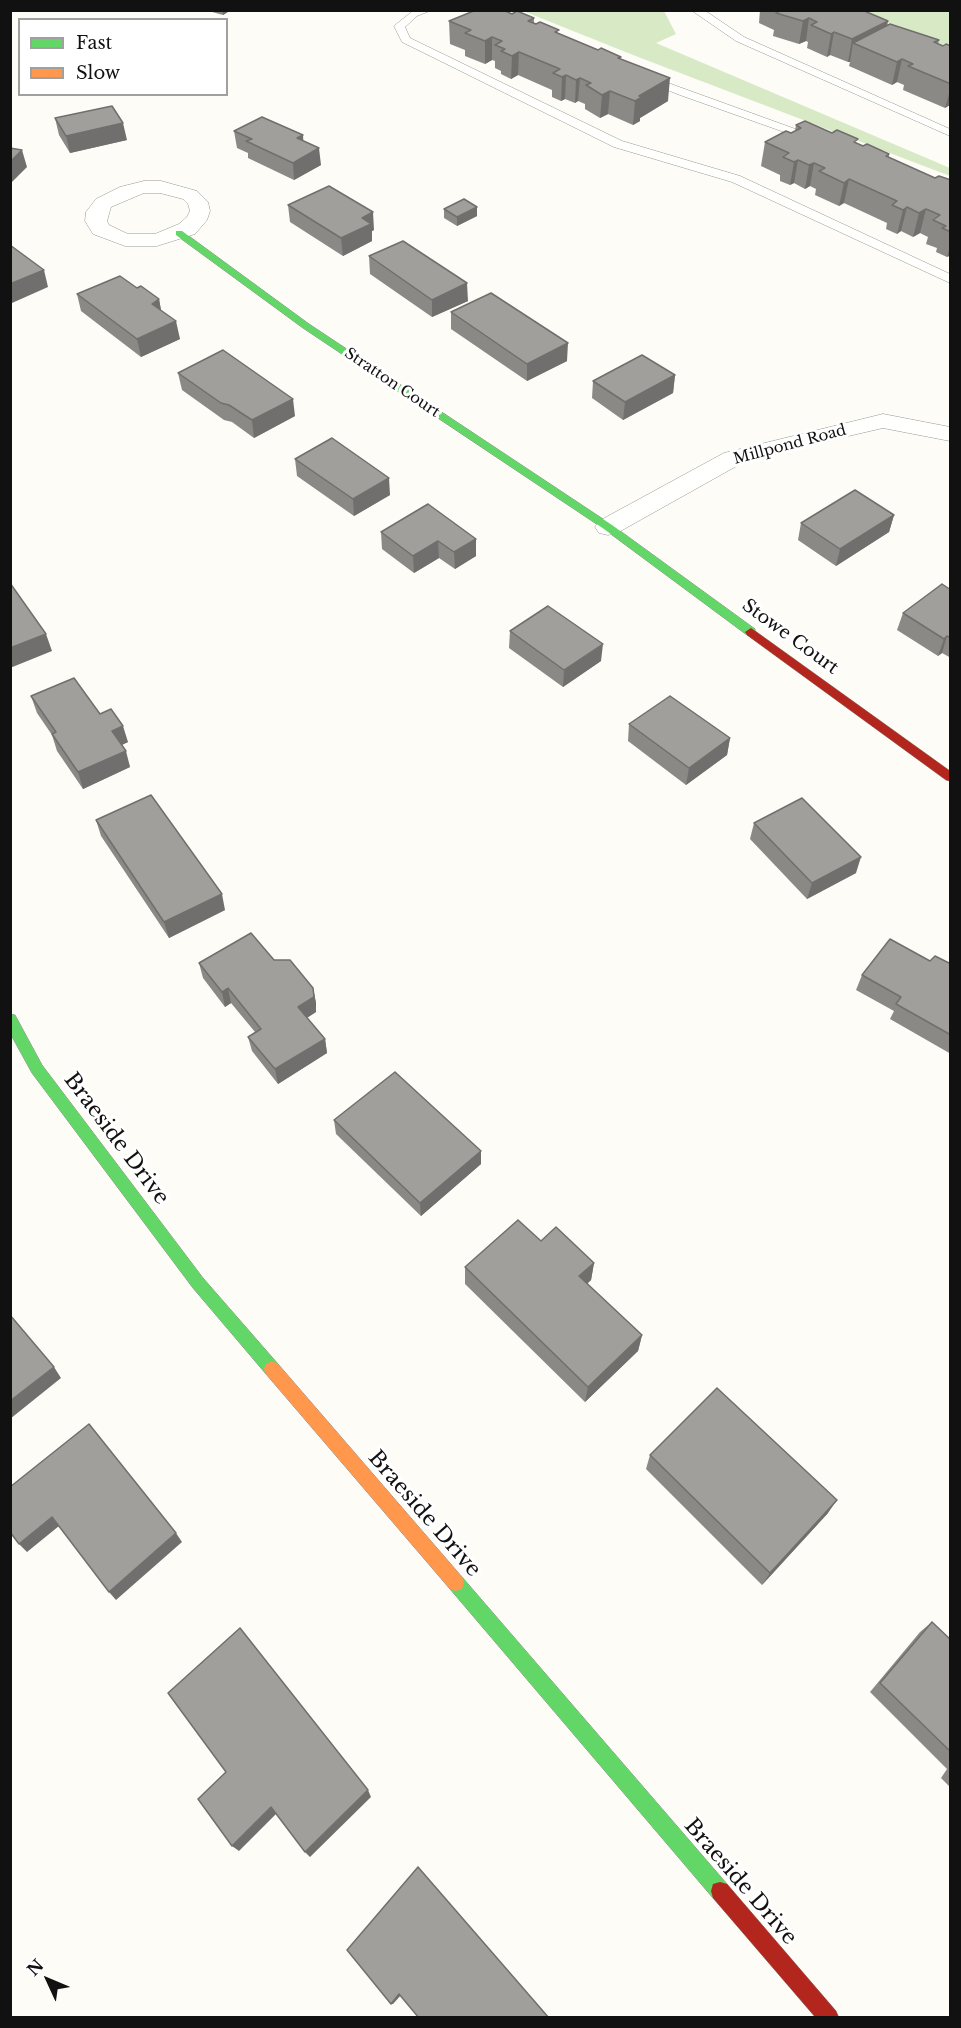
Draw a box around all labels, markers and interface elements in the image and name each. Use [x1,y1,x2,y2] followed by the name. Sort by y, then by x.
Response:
[18,18,228,96] legend
[76,32,112,54] text: Fast
[76,62,120,84] text: Slow
[341,344,443,422] street label: Stratton Court
[732,421,848,469] street label: Millpond Road
[738,595,842,679] street label: Stowe Court
[58,1068,174,1210] street label: Braeside Drive
[362,1446,486,1582] street label: Braeside Drive
[678,1814,802,1950] street label: Braeside Drive
[18,1950,78,2010] north arrow
[23,1955,47,1980] text: N

